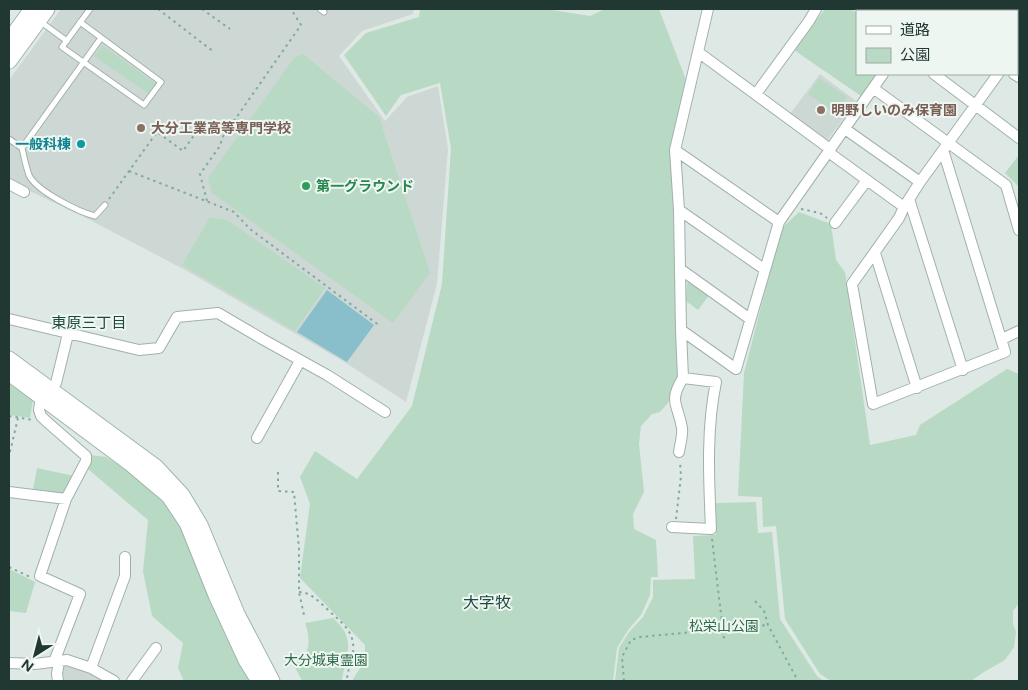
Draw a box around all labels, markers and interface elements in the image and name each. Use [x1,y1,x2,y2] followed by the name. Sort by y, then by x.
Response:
[856,10,1018,75] legend
[900,21,930,39] text: 道路
[900,46,930,64] text: 公園
[831,102,957,119] place label: 明野しいのみ保育園
[815,104,827,116] marker: 明野しいのみ保育園
[151,120,291,137] place label: 大分工業高等専門学校
[135,122,147,134] marker: 大分工業高等専門学校
[15,136,71,153] place label: 一般科棟
[75,138,87,150] marker: 一般科棟
[316,178,414,195] place label: 第一グラウンド
[300,180,312,192] marker: 第一グラウンド
[51,314,127,332] district label: 東原三丁目
[463,593,511,612] district label: 大字牧
[689,618,759,635] park label: 松栄山公園
[10,630,60,680] north arrow
[284,652,368,669] park label: 大分城東霊園
[18,655,37,675] text: N

